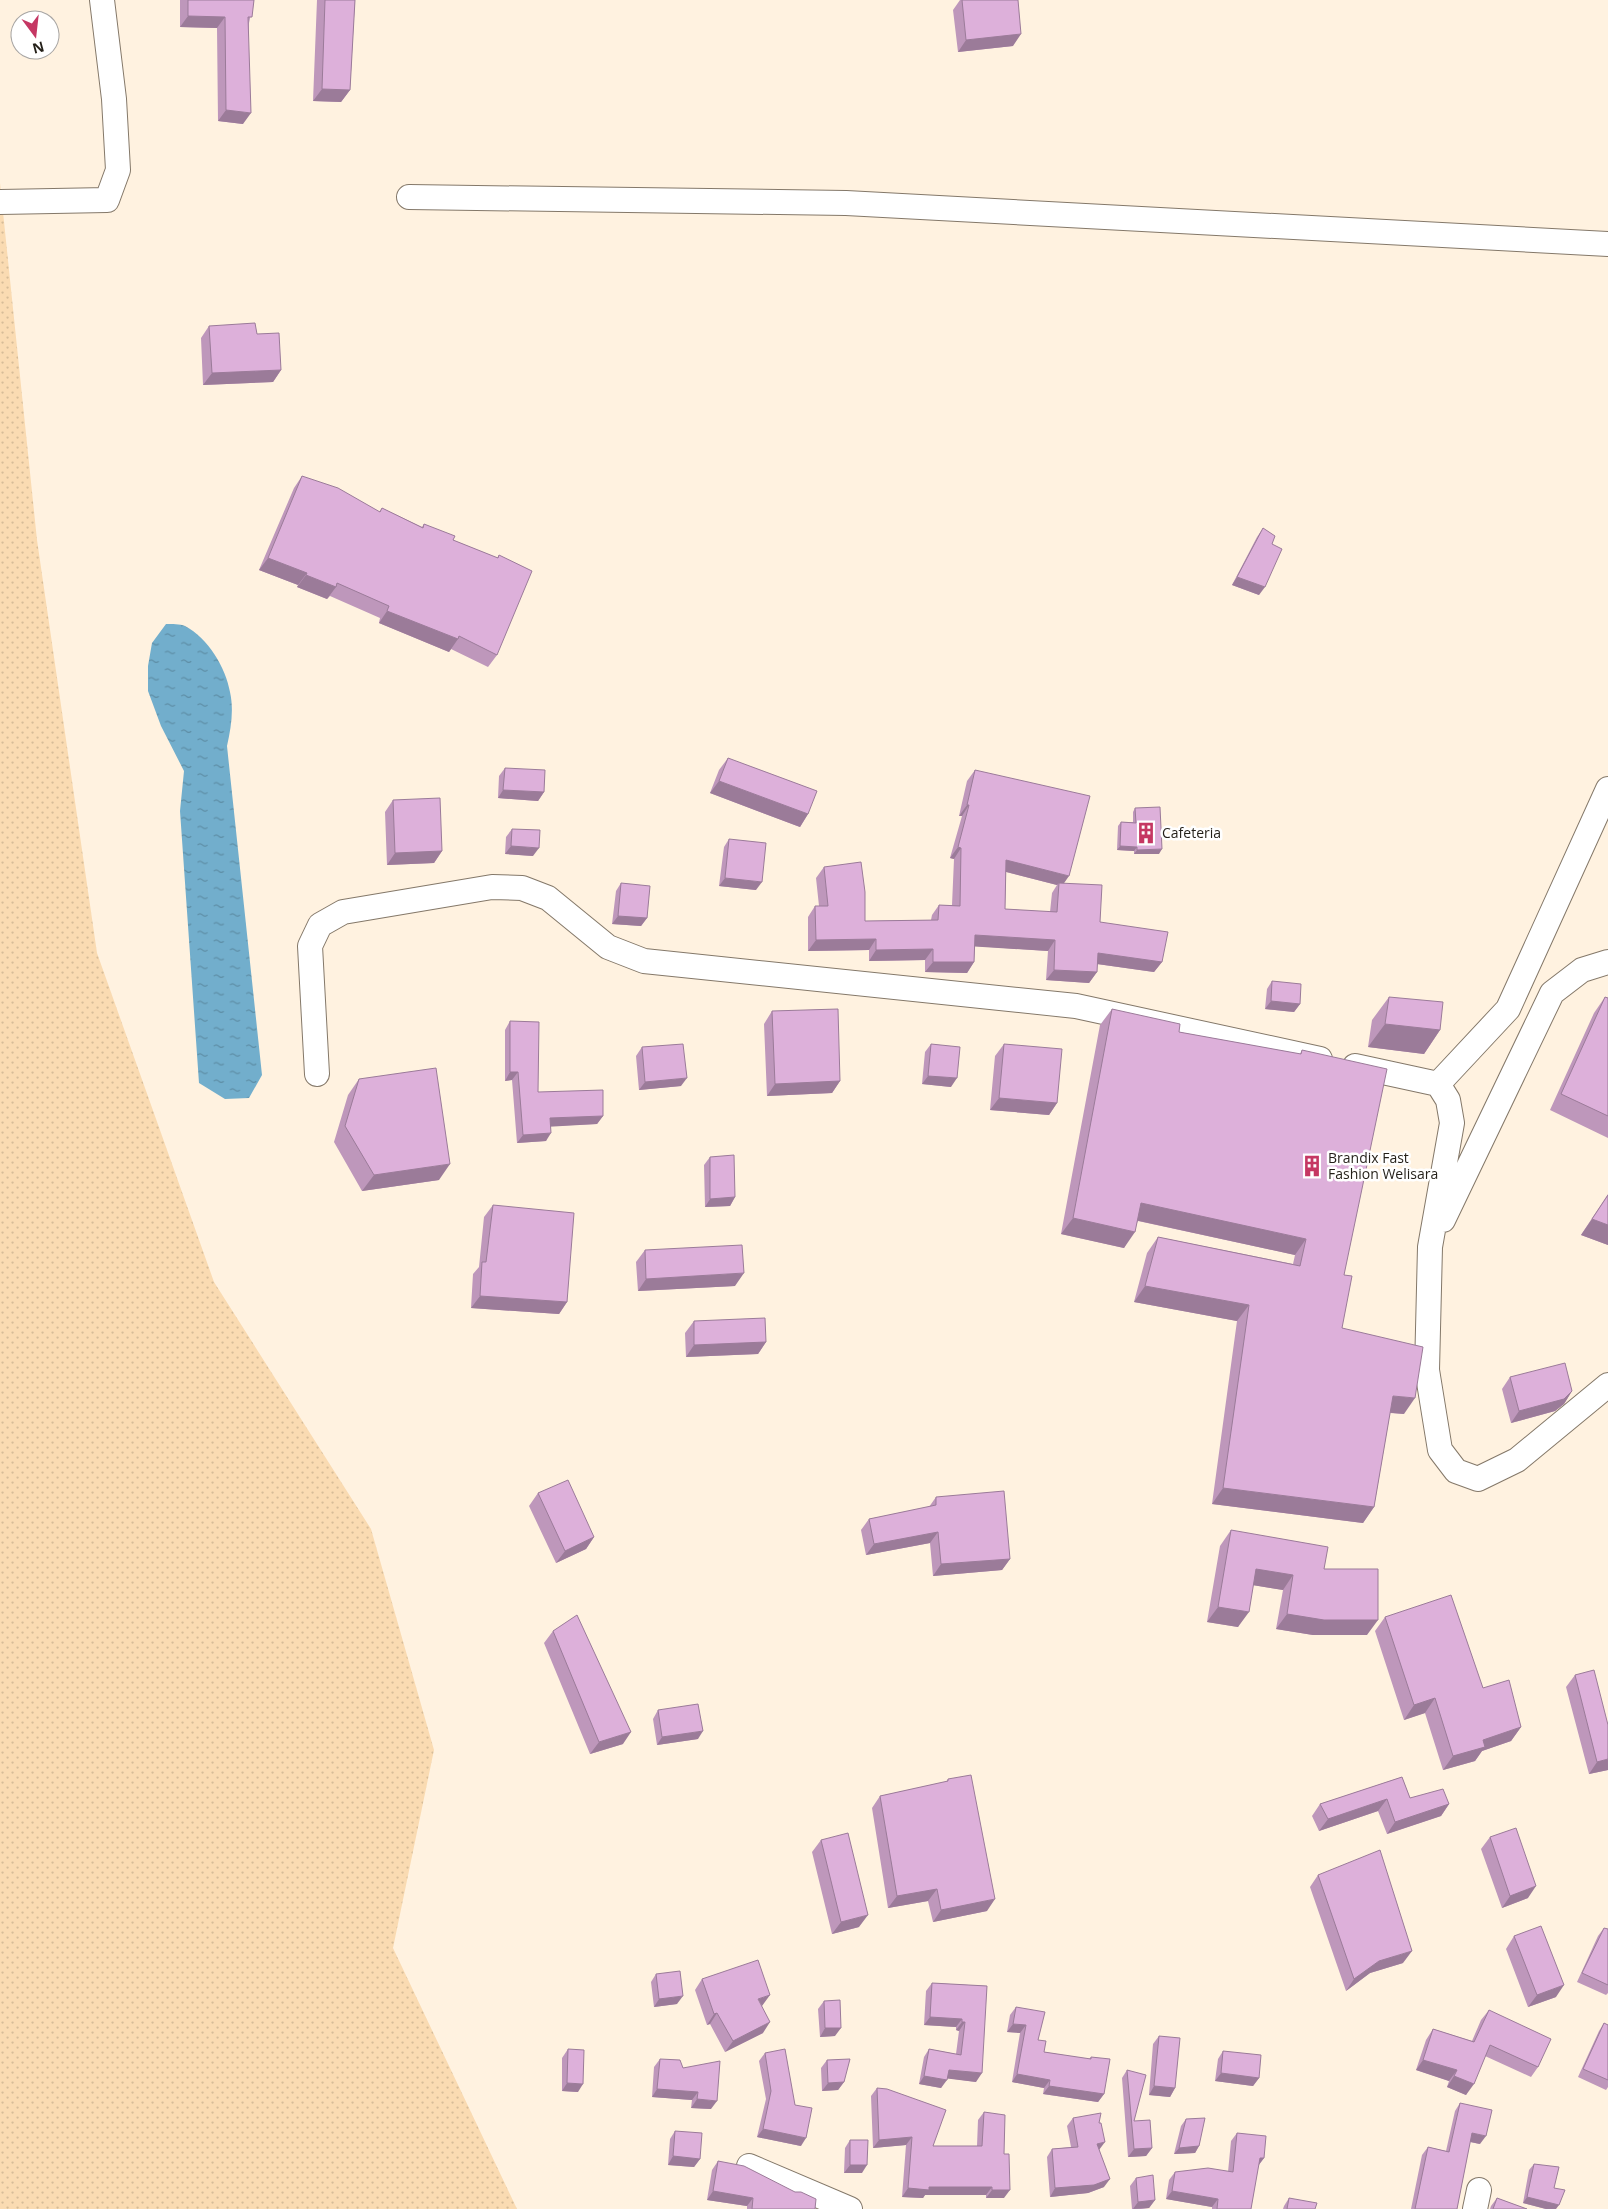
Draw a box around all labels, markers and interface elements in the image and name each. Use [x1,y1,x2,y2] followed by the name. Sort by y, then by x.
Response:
[10,10,60,60] north arrow
[31,37,46,59] text: N
[1133,820,1159,846] building icon: Cafeteria
[1162,823,1221,842] place label: Cafeteria
[1328,1148,1438,1183] place label: Brandix Fast Fashion Welisara
[1299,1153,1325,1179] building icon: Brandix Fast Fashion Welisara

